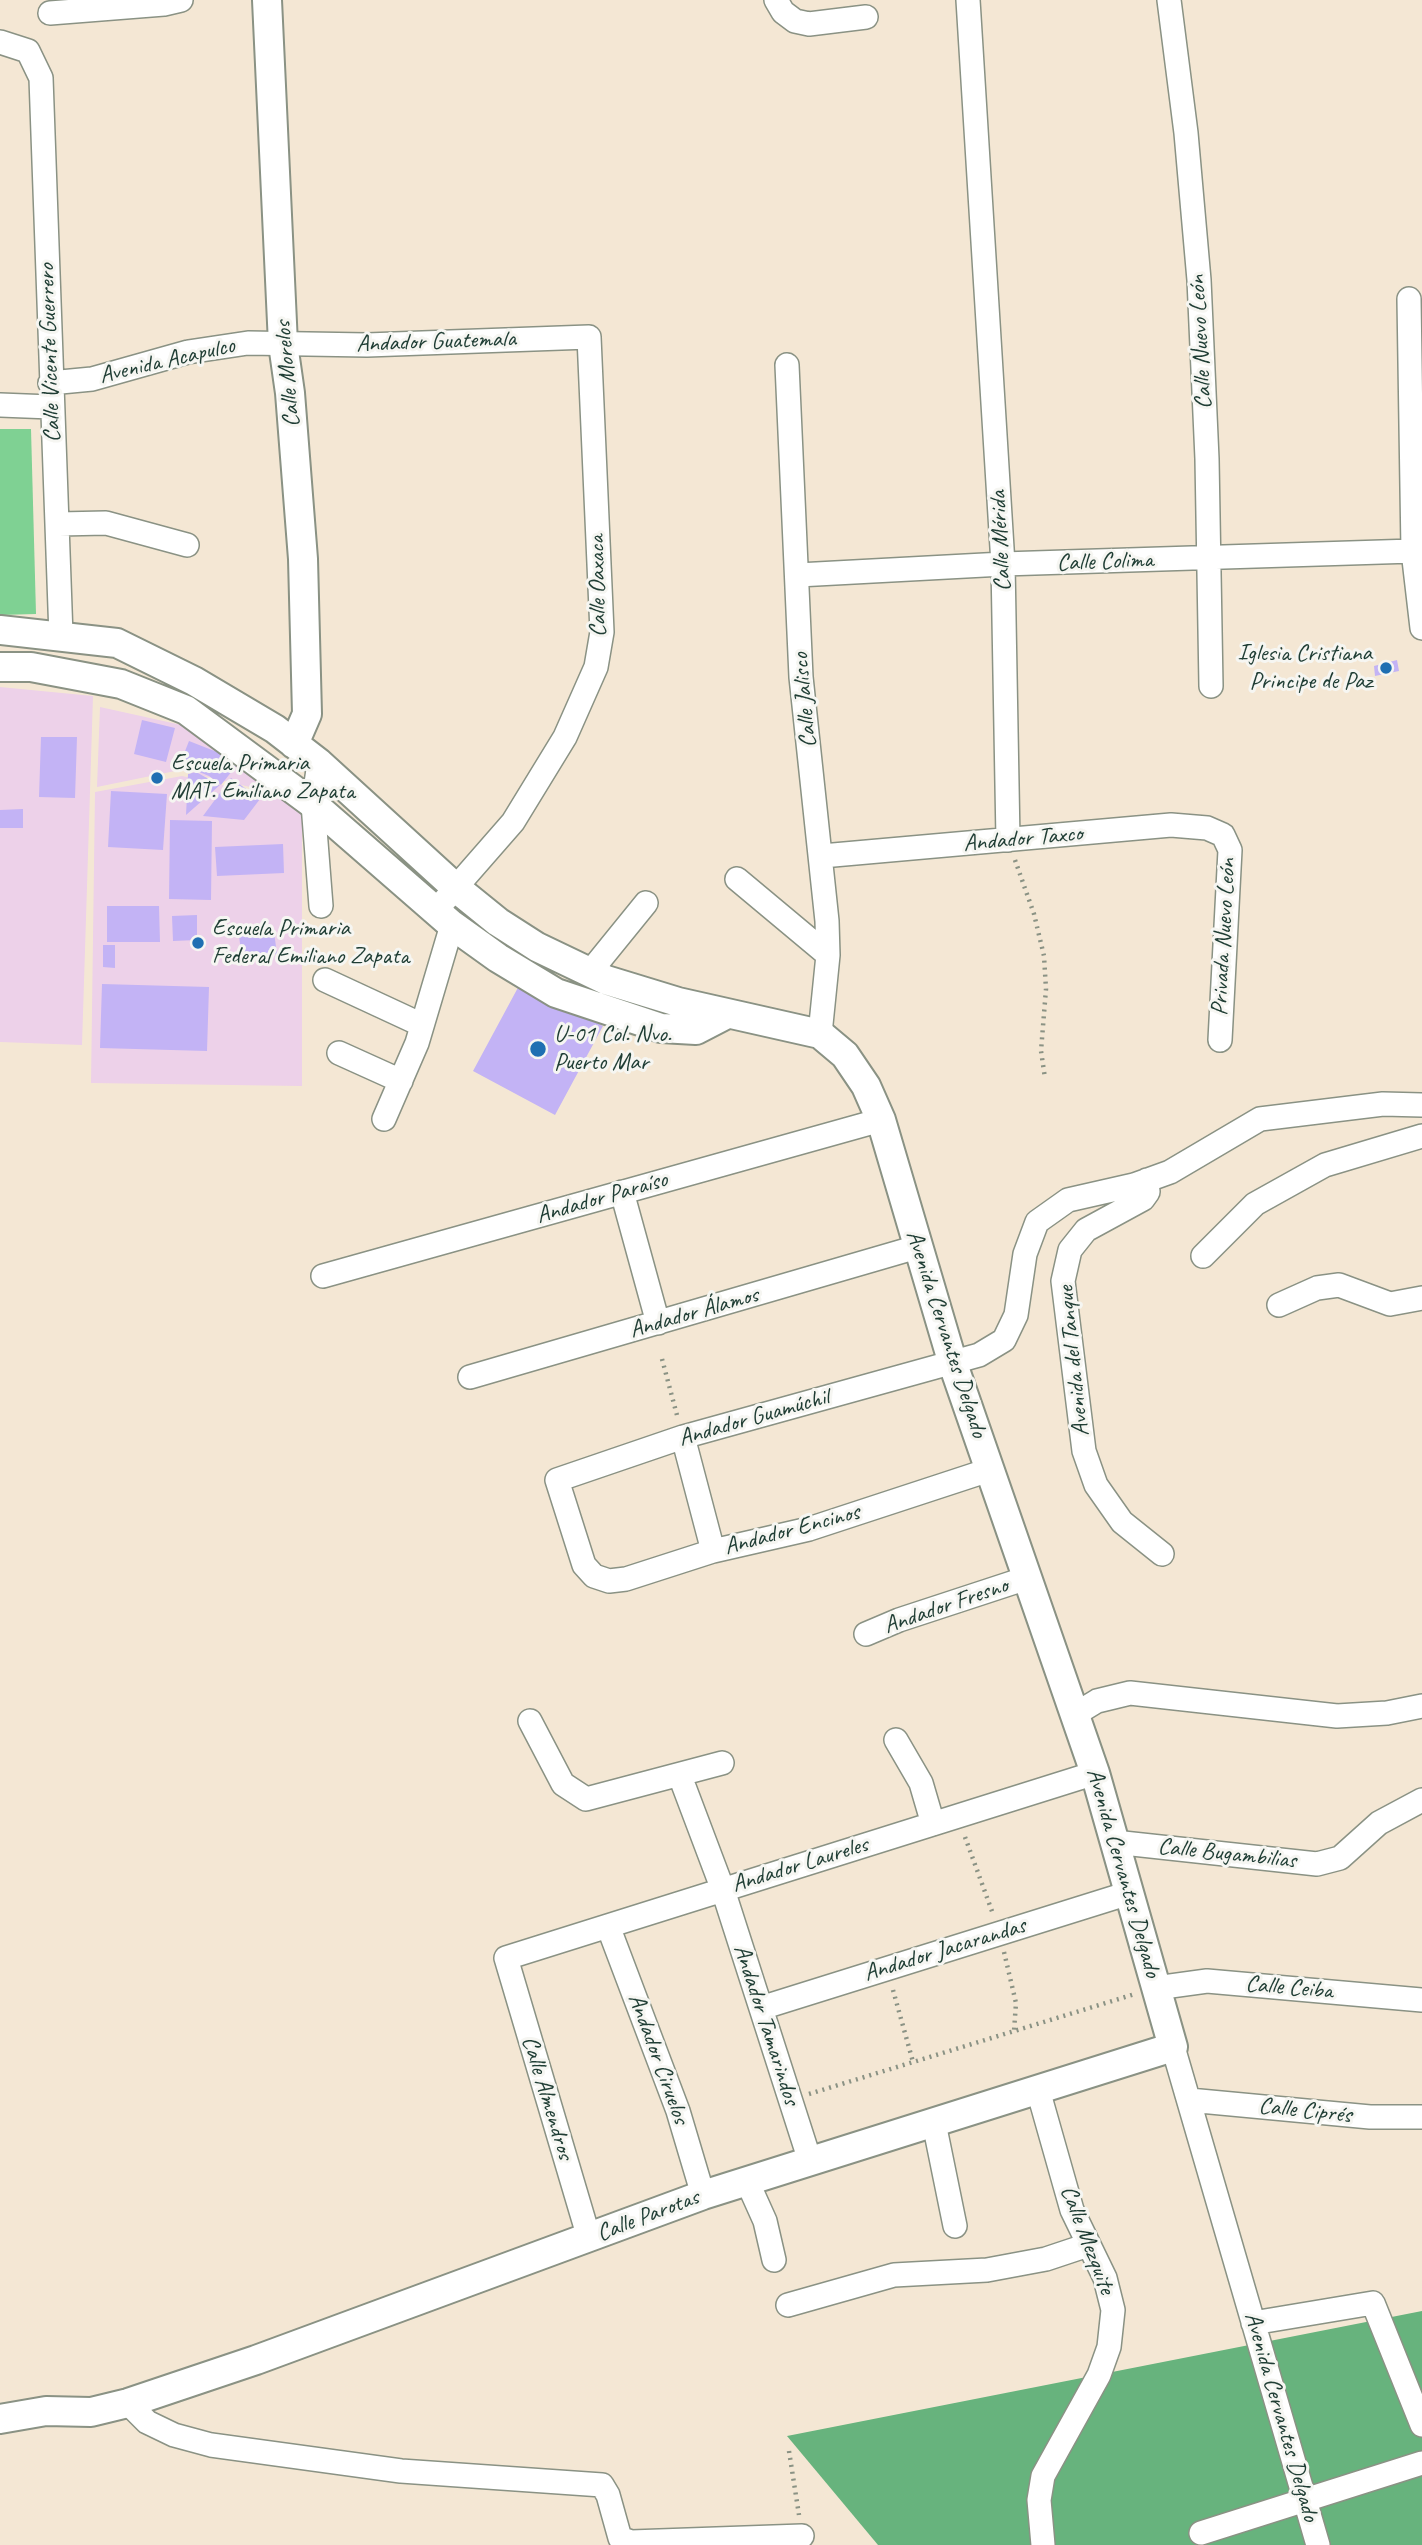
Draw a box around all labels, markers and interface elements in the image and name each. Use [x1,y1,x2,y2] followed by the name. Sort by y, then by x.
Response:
[32,263,68,443] street label: Calle Vicente Guerrero
[1183,274,1219,410] street label: Calle Nuevo León
[269,320,307,428] street label: Calle Morelos
[356,325,516,359] street label: Andador Guatemala
[96,331,238,391] street label: Avenida Acapulco
[984,490,1018,592] street label: Calle Mérida
[583,535,613,637] street label: Calle Oaxaca
[1056,546,1154,578] street label: Calle Colima
[1238,640,1372,696] place label: Iglesia Cristiana Principe de Paz
[787,651,823,749] street label: Calle Jalisco
[1378,660,1394,676] marker: Iglesia Cristiana Principe de Paz
[171,750,355,806] place label: Escuela Primaria MAT. Emiliano Zapata
[149,770,165,786] marker: Escuela Primaria MAT. Emiliano Zapata
[962,819,1084,859] street label: Andador Taxco
[1205,858,1243,1016] street label: Privada Nuevo León
[212,915,409,971] place label: Escuela Primaria Federal Emiliano Zapata
[190,935,206,951] marker: Escuela Primaria Federal Emiliano Zapata
[554,1021,671,1077] place label: U-01 Col. Nvo. Puerto Mar
[528,1039,548,1059] marker: U-01 Col. Nvo. Puerto Mar
[533,1166,671,1230] street label: Andador Paraíso
[899,1227,993,1441] street label: Avenida Cervantes Delgado
[626,1281,762,1345] street label: Andador Álamos
[1052,1284,1096,1438] street label: Avenida del Tanque
[675,1383,833,1453] street label: Andador Guamúchil
[721,1498,863,1562] street label: Andador Encinos
[880,1571,1012,1641] street label: Andador Fresno
[1079,1765,1167,1981] street label: Avenida Cervantes Delgado
[728,1831,872,1899] street label: Andador Laureles
[1156,1832,1298,1876] street label: Calle Bugambilias
[860,1912,1030,1988] street label: Andador Jacarandas
[726,1941,806,2109] street label: Andador Tamarindos
[1244,1970,1334,2006] street label: Calle Ceiba
[621,1990,695,2128] street label: Andador Ciruelos
[515,2033,579,2163] street label: Calle Almendros
[1257,2092,1353,2130] street label: Calle Ciprés
[1053,2181,1121,2299] street label: Calle Mezquite
[593,2183,703,2249] street label: Calle Parotas
[1237,2309,1325,2525] street label: Avenida Cervantes Delgado

